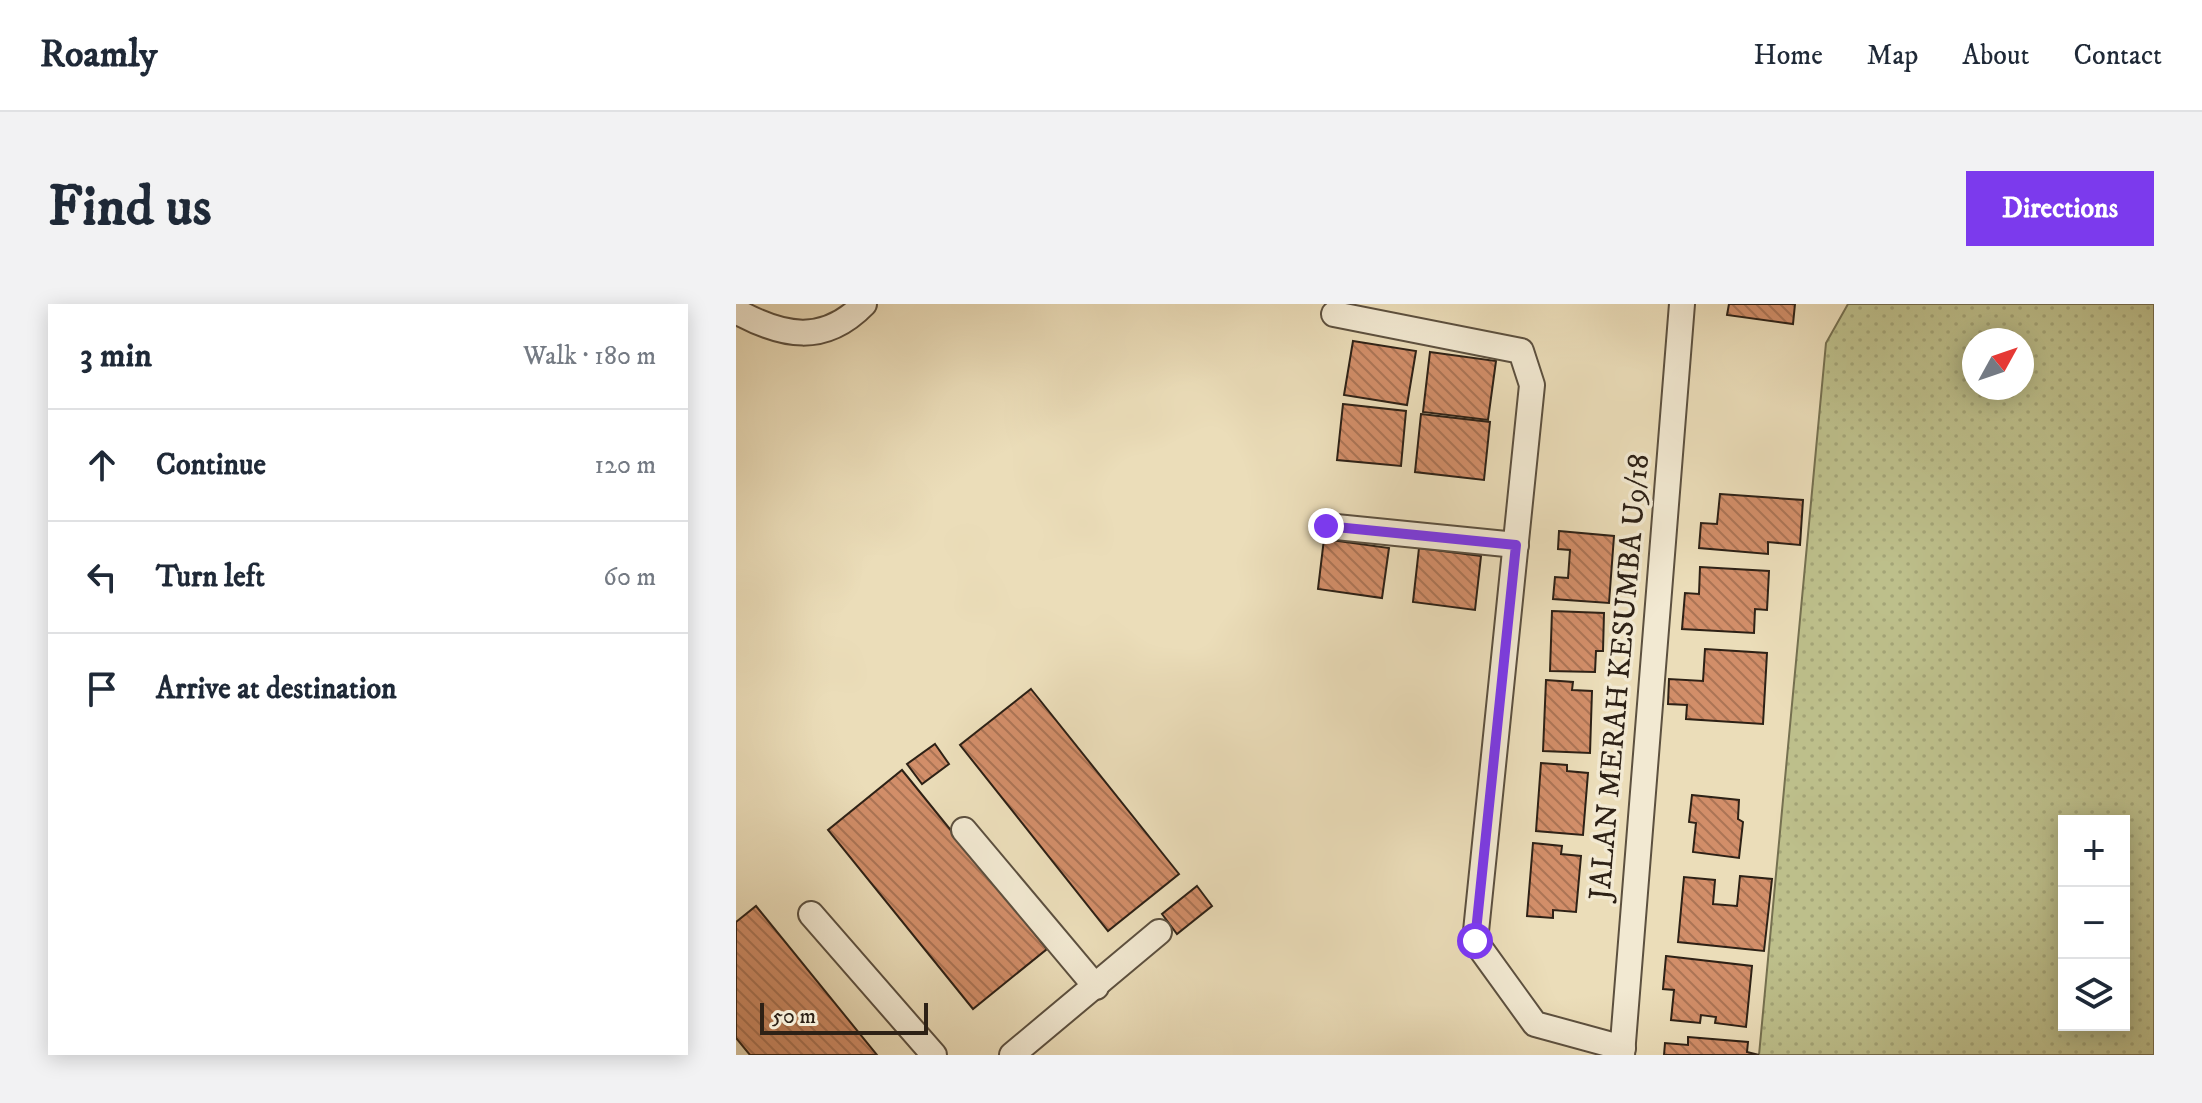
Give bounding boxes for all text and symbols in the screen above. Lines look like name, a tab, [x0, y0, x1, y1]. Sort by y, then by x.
text: Roamly	[40, 31, 157, 79]
text: Home	[1754, 38, 1823, 73]
text: Map	[1867, 38, 1918, 73]
text: About	[1962, 38, 2029, 73]
text: Contact	[2073, 38, 2162, 73]
button: Directions	[1966, 171, 2154, 246]
text: Find us	[48, 173, 212, 243]
north arrow	[1962, 328, 2034, 400]
text: 3 min	[80, 335, 152, 377]
text: Walk · 180 m	[523, 340, 656, 373]
icon: ahead	[80, 443, 124, 487]
text: Continue	[156, 447, 266, 484]
text: 120 m	[595, 449, 656, 482]
street label: JALAN MERAH KESUMBA U9/18	[1582, 452, 1658, 905]
route end	[1308, 508, 1344, 544]
icon: left	[80, 555, 124, 599]
text: Turn left	[156, 559, 265, 596]
text: 60 m	[603, 561, 656, 594]
icon: arrive	[80, 667, 124, 711]
text: Arrive at destination	[156, 671, 397, 708]
map controls	[2058, 815, 2130, 1031]
button: +	[2058, 815, 2130, 887]
button: −	[2058, 887, 2130, 959]
route start	[1457, 923, 1493, 959]
button: layers	[2058, 959, 2130, 1031]
scale bar	[760, 999, 928, 1035]
text: 50 m	[772, 1003, 816, 1030]

